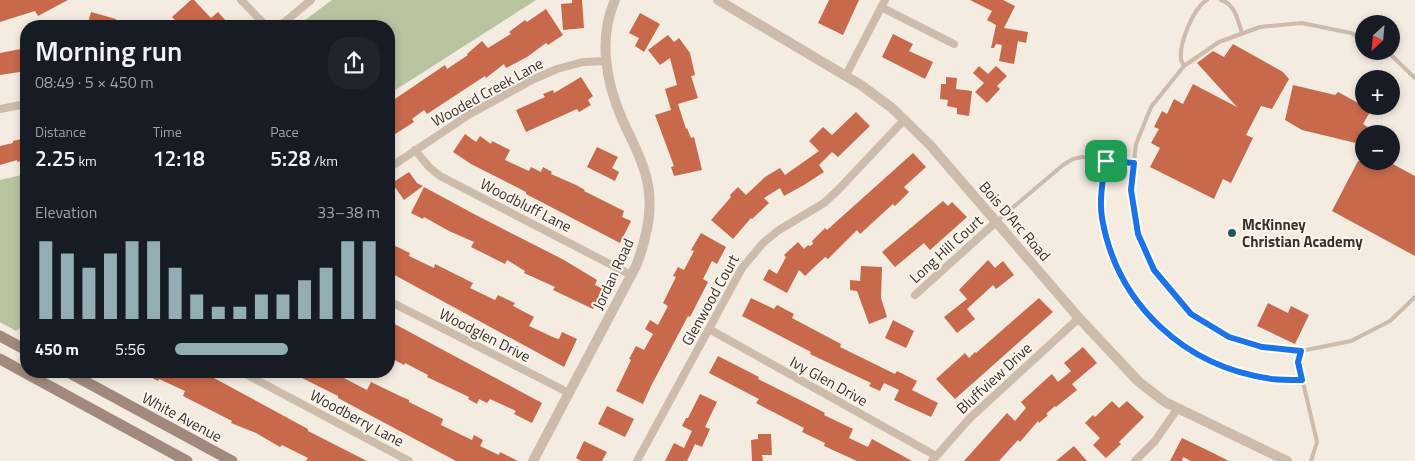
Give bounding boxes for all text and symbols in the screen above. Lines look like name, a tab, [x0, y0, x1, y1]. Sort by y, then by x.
north arrow	[1355, 15, 1400, 60]
map controls	[1355, 15, 1400, 170]
text: Morning run	[35, 29, 182, 72]
button: share	[328, 37, 380, 89]
street label: Wooded Creek Lane	[427, 52, 547, 132]
text: 08:49 · 5 × 450 m	[35, 70, 154, 94]
button: +	[1355, 70, 1400, 115]
text: Distance	[35, 121, 86, 142]
text: Time	[153, 121, 182, 142]
text: Pace	[270, 121, 299, 142]
button: −	[1355, 125, 1400, 170]
pin	[1085, 140, 1127, 182]
text: 2.25	[35, 142, 75, 174]
text: 12:18	[153, 142, 205, 174]
text: 5:28	[270, 142, 311, 174]
icon: arrive	[1092, 147, 1120, 175]
text: km	[75, 150, 97, 171]
text: /km	[311, 150, 338, 171]
street label: Woodbluff Lane	[476, 172, 576, 238]
street label: Bois D'Arc Road	[974, 176, 1056, 266]
text: Elevation	[35, 200, 97, 224]
text: 33–38 m	[317, 200, 380, 224]
street label: Long Hill Court	[904, 209, 988, 288]
place label: McKinney Christian Academy	[1242, 213, 1363, 253]
marker: McKinney Christian Academy	[1226, 227, 1238, 239]
street label: Jordan Road	[586, 234, 640, 314]
street label: Glenwood Court	[675, 250, 745, 350]
street label: Woodglen Drive	[435, 302, 535, 368]
text: 450 m	[35, 337, 79, 361]
text: 5:56	[115, 337, 145, 361]
street label: Bluffview Drive	[951, 337, 1037, 419]
street label: Ivy Glen Drive	[786, 350, 872, 412]
street label: Woodberry Lane	[306, 384, 408, 452]
street label: White Avenue	[138, 386, 226, 448]

